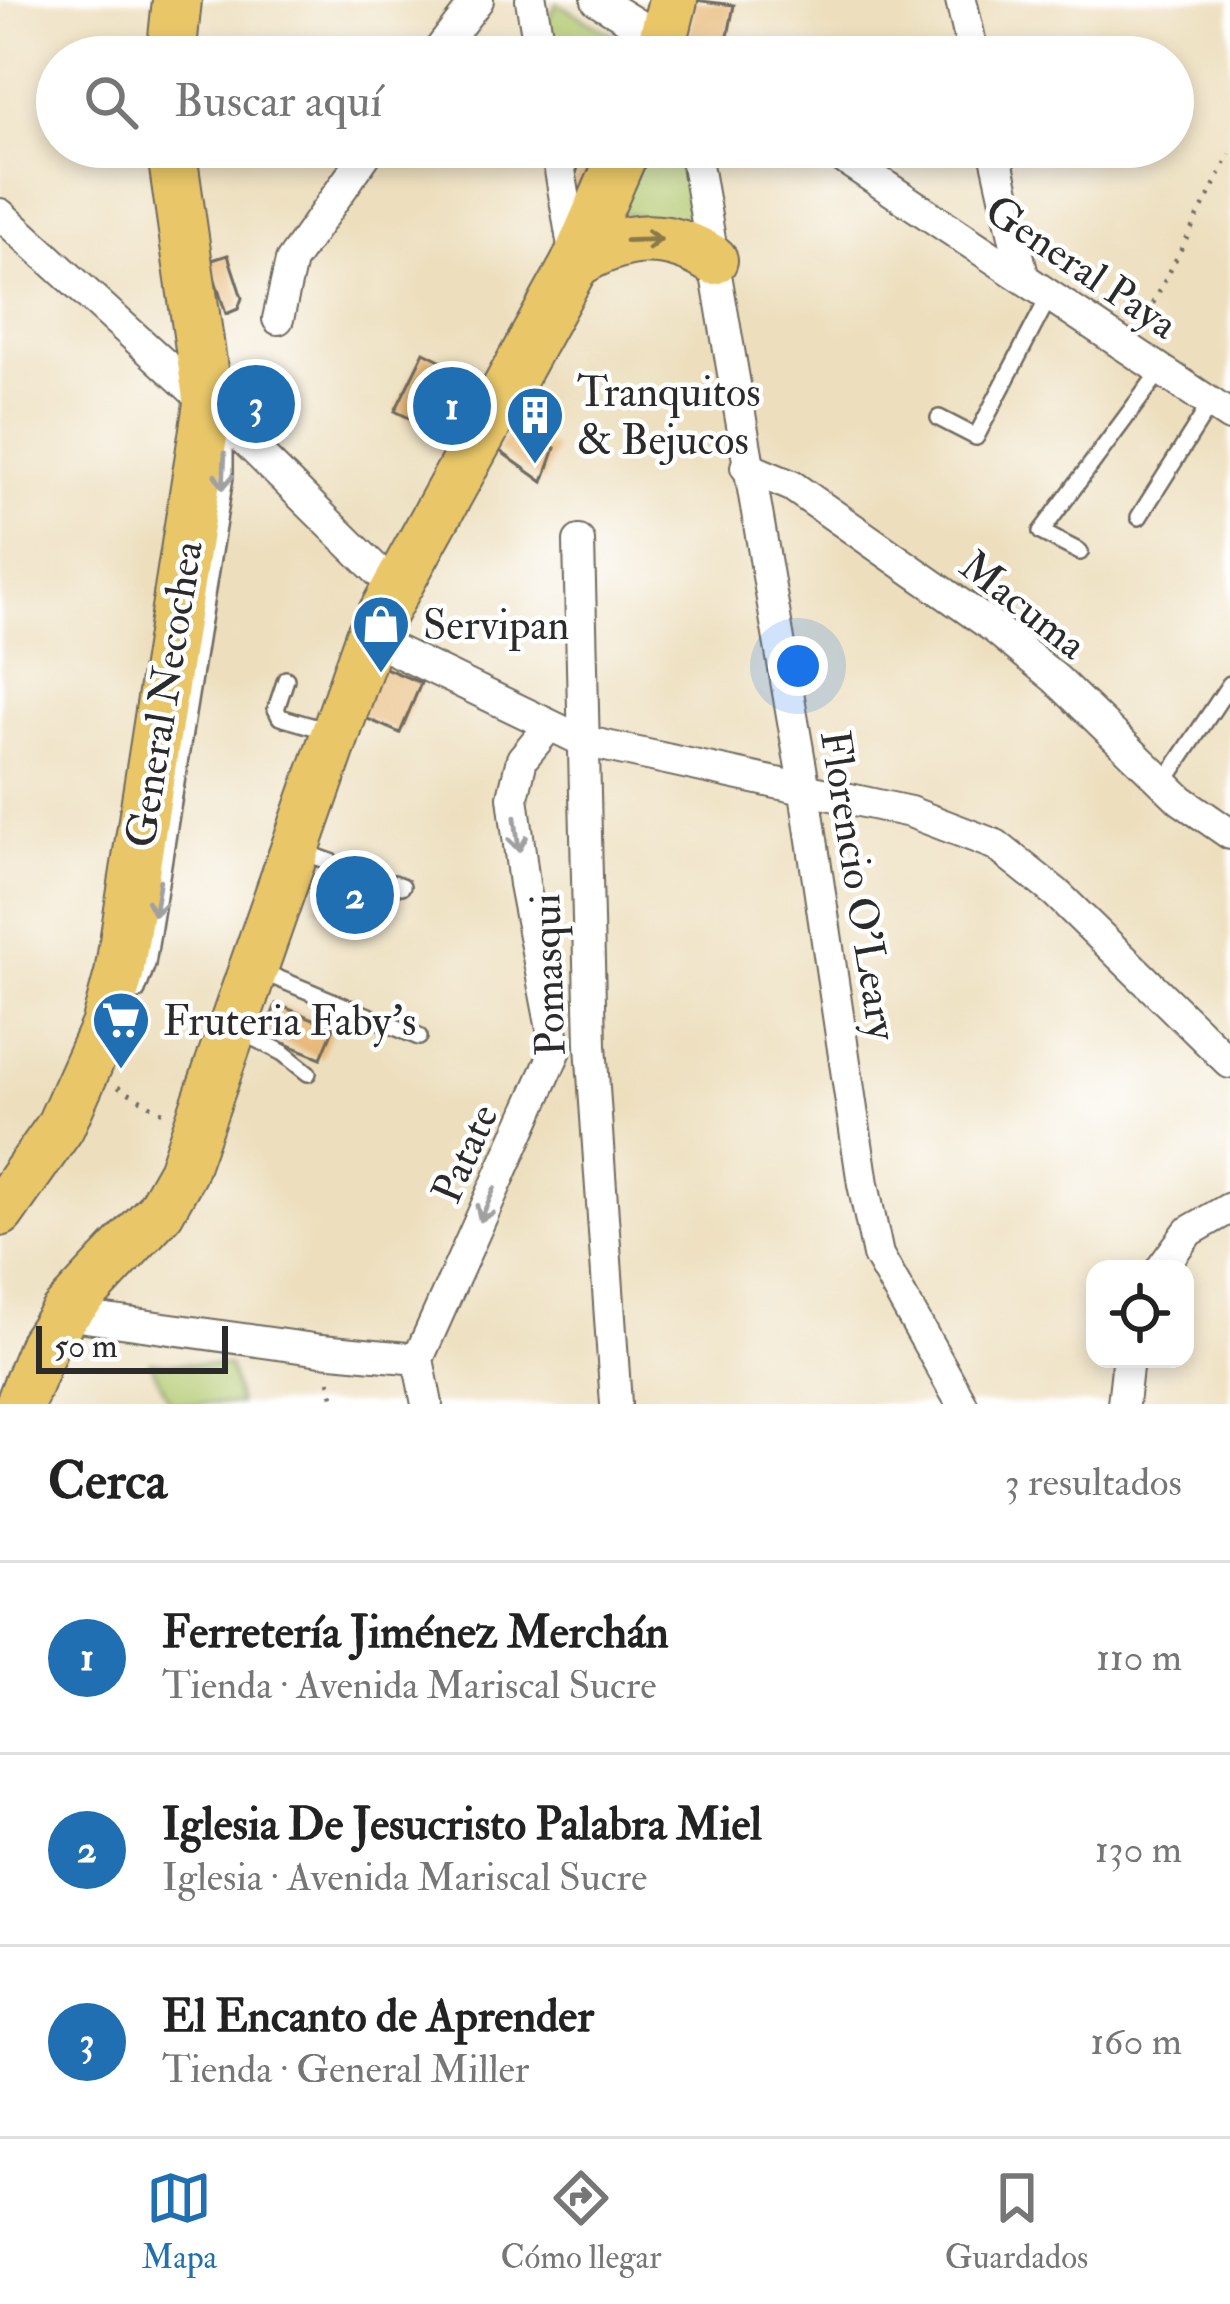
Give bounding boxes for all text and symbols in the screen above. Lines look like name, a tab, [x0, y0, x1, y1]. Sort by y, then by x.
search box	[36, 36, 1194, 168]
icon: search	[78, 69, 144, 135]
text: Buscar aquí	[174, 74, 382, 130]
street label: General Paya	[975, 184, 1187, 351]
one-way arrow	[623, 228, 662, 251]
pin: 3	[217, 359, 295, 449]
pin: 1	[413, 361, 491, 451]
place label: Tranquitos & Bejucos	[577, 367, 761, 467]
building icon: Tranquitos & Bejucos	[504, 384, 566, 466]
one-way arrow	[212, 451, 235, 490]
street label: General Necochea	[115, 537, 215, 851]
street label: Macuma	[949, 540, 1097, 672]
shop icon: Servipan	[350, 593, 412, 675]
place label: Servipan	[423, 600, 569, 652]
your location	[768, 636, 828, 696]
street label: Florencio O'Leary	[808, 727, 908, 1044]
one-way arrow	[507, 813, 529, 852]
pin: 2	[316, 850, 394, 940]
one-way arrow	[145, 877, 168, 916]
street label: Pomasqui	[520, 893, 578, 1057]
supermarket icon: Fruteria Faby's	[90, 989, 152, 1071]
place label: Fruteria Faby's	[163, 996, 416, 1048]
street label: Patate	[421, 1096, 511, 1211]
one-way arrow	[474, 1186, 496, 1222]
map controls	[1086, 1260, 1194, 1368]
button: locate	[1086, 1260, 1194, 1368]
scale bar	[36, 1320, 228, 1373]
text: 50 m	[54, 1326, 118, 1367]
text: Cerca	[48, 1450, 167, 1514]
text: 3 resultados	[1005, 1458, 1182, 1507]
text: Ferretería Jiménez Merchán	[162, 1605, 669, 1661]
text: 1	[80, 1633, 94, 1682]
text: 110 m	[1096, 1633, 1182, 1682]
text: Tienda · Avenida Mariscal Sucre	[162, 1661, 657, 1710]
text: Iglesia De Jesucristo Palabra Miel	[162, 1797, 762, 1853]
text: 2	[77, 1825, 97, 1874]
text: 130 m	[1095, 1825, 1182, 1874]
text: Iglesia · Avenida Mariscal Sucre	[162, 1853, 647, 1902]
text: El Encanto de Aprender	[162, 1989, 594, 2045]
text: 3	[80, 2017, 94, 2066]
text: 160 m	[1090, 2017, 1182, 2066]
text: Tienda · General Miller	[162, 2045, 529, 2094]
tab: Mapa	[142, 2165, 217, 2278]
tab: Cómo llegar	[500, 2165, 661, 2278]
tab: Guardados	[945, 2165, 1088, 2278]

